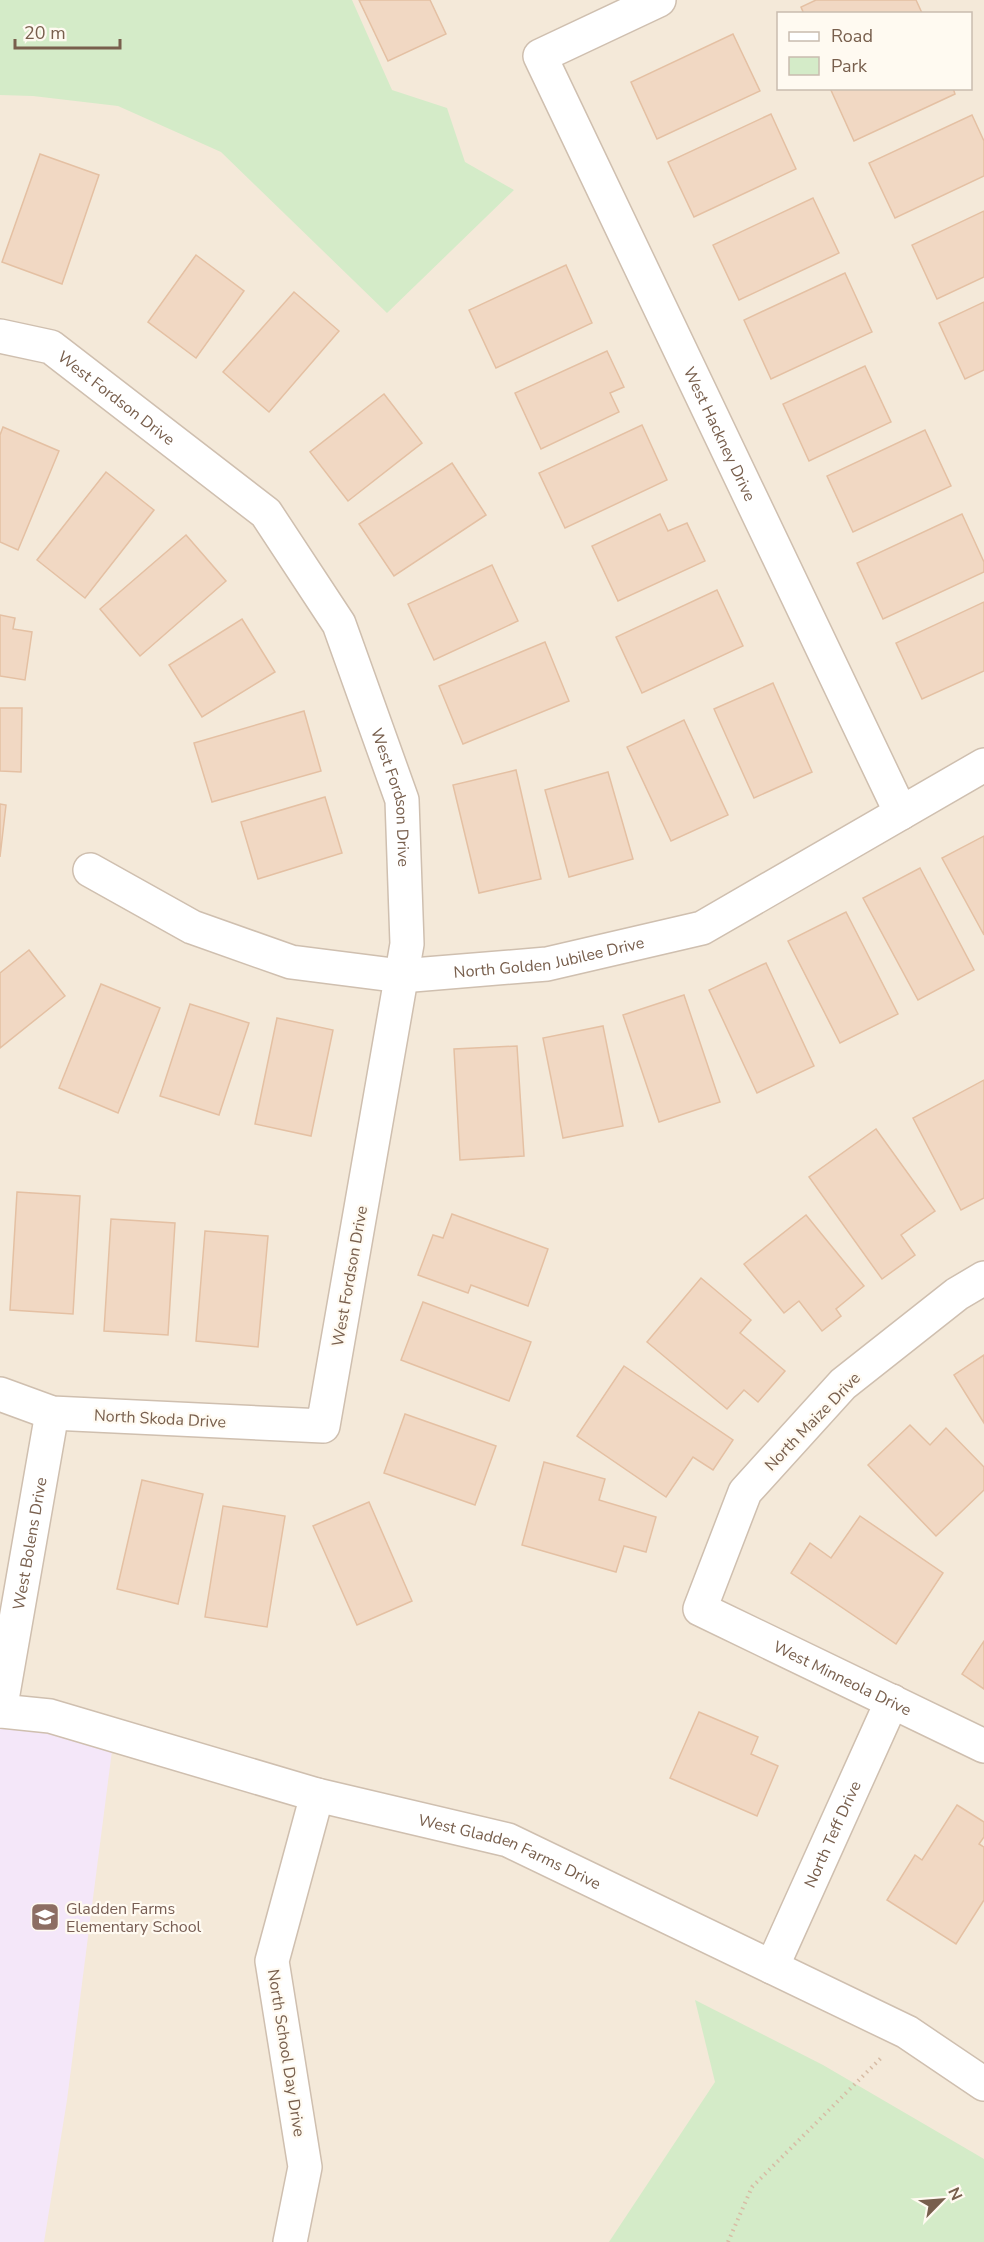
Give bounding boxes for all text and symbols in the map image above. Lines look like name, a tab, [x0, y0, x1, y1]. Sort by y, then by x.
scale bar	[15, 12, 120, 50]
legend	[777, 12, 972, 90]
text: 20 m	[24, 21, 66, 45]
text: Road	[831, 24, 873, 48]
text: Park	[831, 54, 868, 78]
street label: West Fordson Drive	[53, 346, 179, 451]
street label: West Hackney Drive	[678, 363, 761, 505]
street label: West Fordson Drive	[365, 725, 414, 867]
street label: North Golden Jubilee Drive	[453, 932, 646, 984]
street label: West Fordson Drive	[327, 1204, 373, 1348]
street label: North Maize Drive	[760, 1368, 866, 1476]
street label: North Skoda Drive	[93, 1405, 226, 1433]
street label: West Bolens Drive	[8, 1476, 53, 1612]
street label: West Minneola Drive	[769, 1636, 915, 1721]
street label: North Teff Drive	[799, 1777, 867, 1891]
street label: West Gladden Farms Drive	[416, 1809, 604, 1895]
place label: Gladden Farms Elementary School	[66, 1898, 202, 1938]
school or university icon: Gladden Farms Elementary School	[29, 1901, 61, 1933]
street label: North School Day Drive	[262, 1968, 310, 2138]
north arrow	[912, 2170, 972, 2230]
text: N	[942, 2184, 967, 2204]

